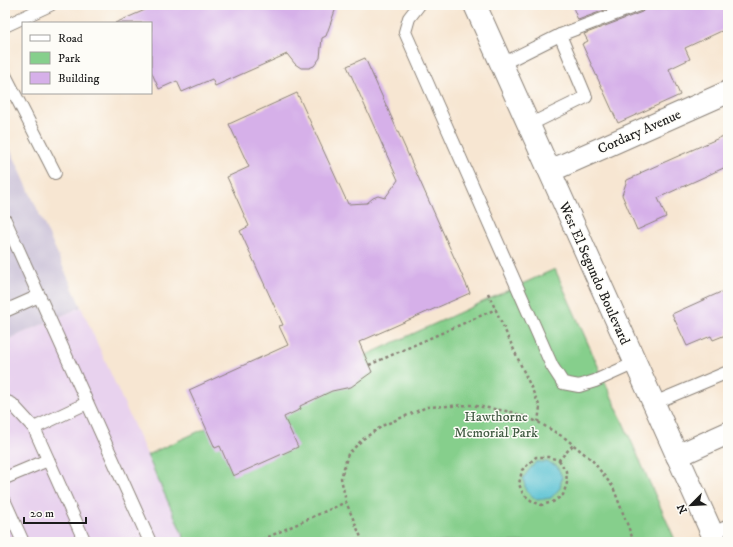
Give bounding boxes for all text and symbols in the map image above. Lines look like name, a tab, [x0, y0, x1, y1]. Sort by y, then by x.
legend	[22, 22, 152, 94]
text: Road	[58, 31, 83, 46]
text: Park	[58, 51, 80, 66]
text: Building	[58, 71, 99, 86]
street label: Cordary Avenue	[595, 105, 684, 158]
street label: West El Segundo Boulevard	[554, 198, 634, 348]
park label: Hawthorne Memorial Park	[454, 408, 538, 442]
north arrow	[671, 485, 711, 525]
scale bar	[24, 499, 86, 525]
text: N	[675, 502, 691, 516]
text: 20 m	[30, 506, 54, 521]

